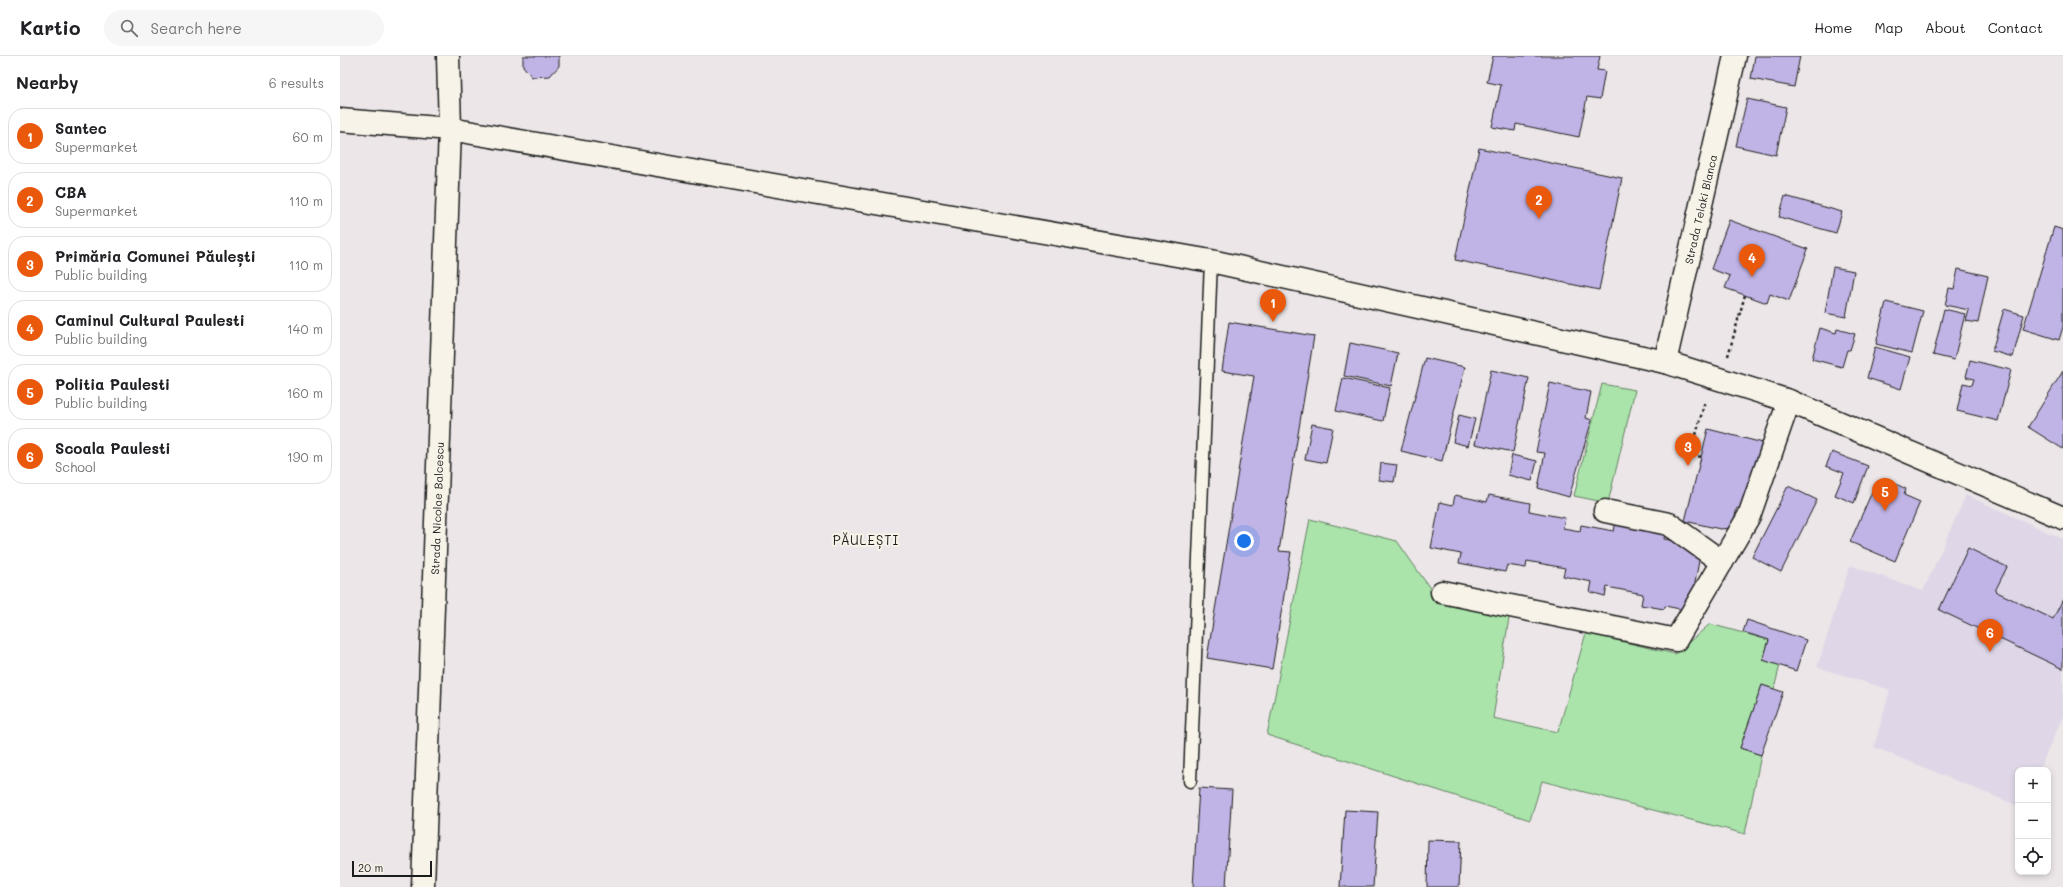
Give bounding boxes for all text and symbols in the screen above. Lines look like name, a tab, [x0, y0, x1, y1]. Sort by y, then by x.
search box	[104, 10, 384, 46]
text: Kartio	[20, 15, 80, 40]
icon: search	[118, 17, 140, 39]
text: Search here	[150, 18, 242, 38]
text: Home	[1814, 18, 1852, 37]
text: Map	[1874, 18, 1903, 37]
text: About	[1925, 18, 1966, 37]
text: Contact	[1988, 18, 2043, 37]
text: Nearby	[16, 71, 78, 93]
text: 6 results	[269, 74, 324, 91]
text: Santec	[55, 118, 107, 138]
text: 1	[27, 128, 33, 145]
text: 60 m	[293, 128, 323, 145]
text: Supermarket	[55, 138, 138, 155]
street label: Strada Telaki Blanca	[1680, 153, 1720, 265]
text: CBA	[55, 182, 87, 202]
pin: 2	[1526, 186, 1552, 219]
text: 2	[26, 192, 34, 209]
text: 110 m	[289, 192, 323, 209]
text: Supermarket	[55, 202, 138, 219]
pin: 4	[1739, 244, 1765, 277]
text: Primăria Comunei Păulești	[55, 246, 256, 266]
text: 3	[26, 256, 34, 273]
text: 110 m	[289, 256, 323, 273]
text: Public building	[55, 266, 147, 283]
pin: 1	[1260, 289, 1286, 322]
text: Caminul Cultural Paulesti	[55, 310, 245, 330]
text: 4	[26, 320, 34, 337]
text: 140 m	[287, 320, 323, 337]
text: Public building	[55, 330, 147, 347]
text: Politia Paulesti	[55, 374, 170, 394]
text: 5	[26, 384, 34, 401]
text: 160 m	[287, 384, 323, 401]
text: Public building	[55, 394, 147, 411]
pin: 3	[1675, 433, 1701, 466]
text: Scoala Paulesti	[55, 438, 171, 458]
street label: Strada Nicolae Balcescu	[427, 442, 446, 575]
text: 6	[26, 448, 34, 465]
text: 190 m	[287, 448, 323, 465]
text: School	[55, 458, 96, 475]
pin: 5	[1872, 478, 1898, 511]
district label: PĂULEȘTI	[833, 531, 899, 549]
your location	[1234, 531, 1254, 551]
pin: 6	[1977, 619, 2003, 652]
map controls	[2015, 767, 2051, 875]
button: +	[2015, 767, 2051, 803]
button: −	[2015, 803, 2051, 839]
button: locate	[2015, 839, 2051, 875]
scale bar	[352, 859, 432, 878]
text: 20 m	[358, 860, 383, 875]

